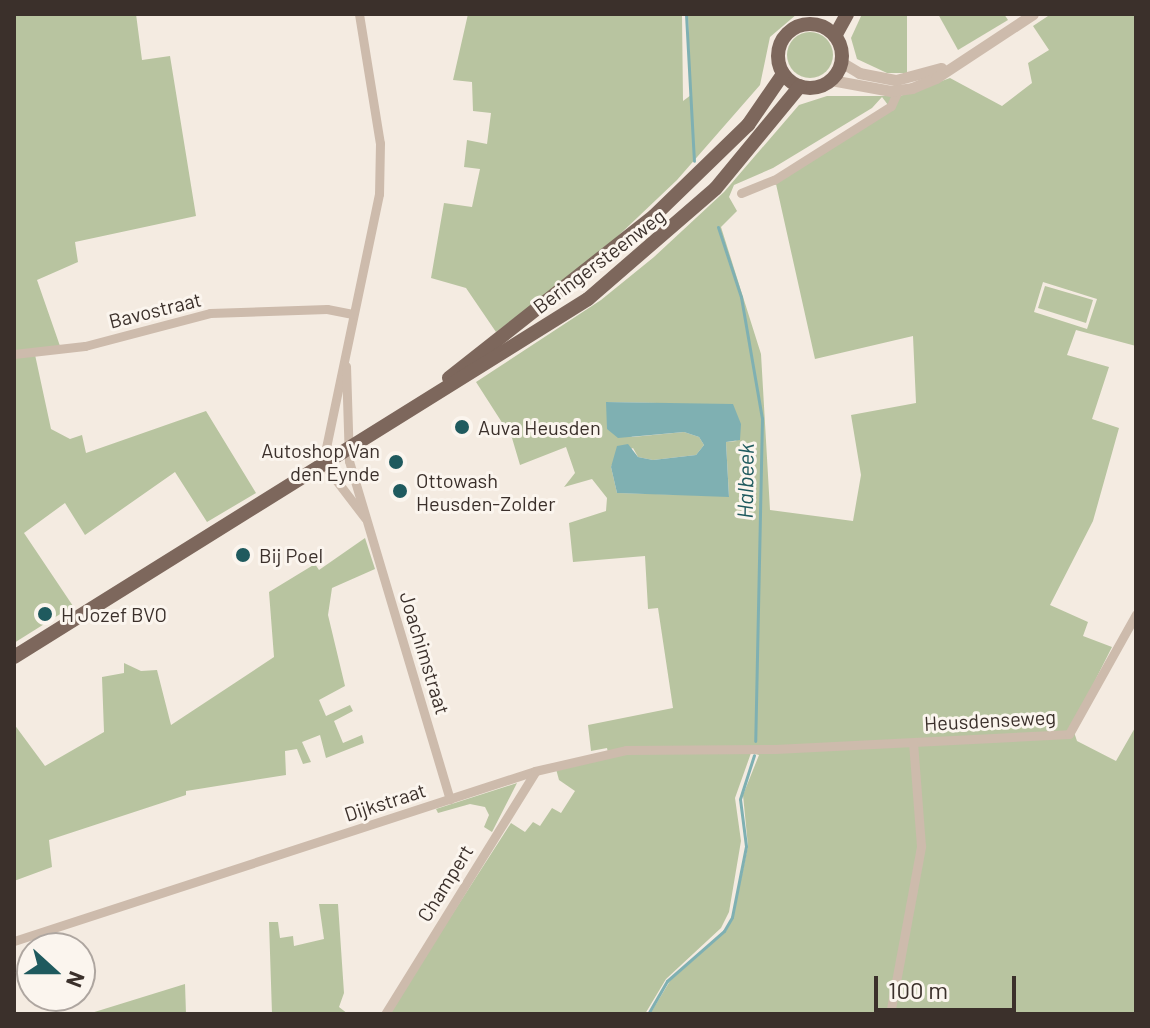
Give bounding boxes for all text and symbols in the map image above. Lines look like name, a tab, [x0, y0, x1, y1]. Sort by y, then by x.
street label: Beringersteenweg	[528, 204, 670, 318]
street label: Bavostraat	[106, 287, 204, 333]
place label: Auva Heusden	[478, 415, 601, 439]
marker: Auva Heusden	[453, 418, 471, 436]
place label: Autoshop Van den Eynde	[261, 438, 380, 485]
water label: Halbeek	[731, 443, 759, 519]
marker: Autoshop Van den Eynde	[387, 453, 405, 471]
place label: Ottowash Heusden-Zolder	[416, 468, 556, 515]
marker: Ottowash Heusden-Zolder	[391, 482, 409, 500]
place label: Bij Poel	[259, 543, 323, 567]
marker: Bij Poel	[234, 546, 252, 564]
street label: Joachimstraat	[395, 589, 455, 717]
place label: H Jozef BVO	[61, 602, 167, 626]
marker: H Jozef BVO	[36, 605, 54, 623]
street label: Heusdenseweg	[924, 705, 1056, 735]
street label: Dijkstraat	[341, 778, 429, 826]
street label: Champert	[412, 840, 478, 926]
north arrow	[16, 932, 96, 1012]
scale bar	[878, 960, 1020, 1010]
text: N	[62, 968, 91, 991]
text: 100 m	[888, 975, 948, 1004]

